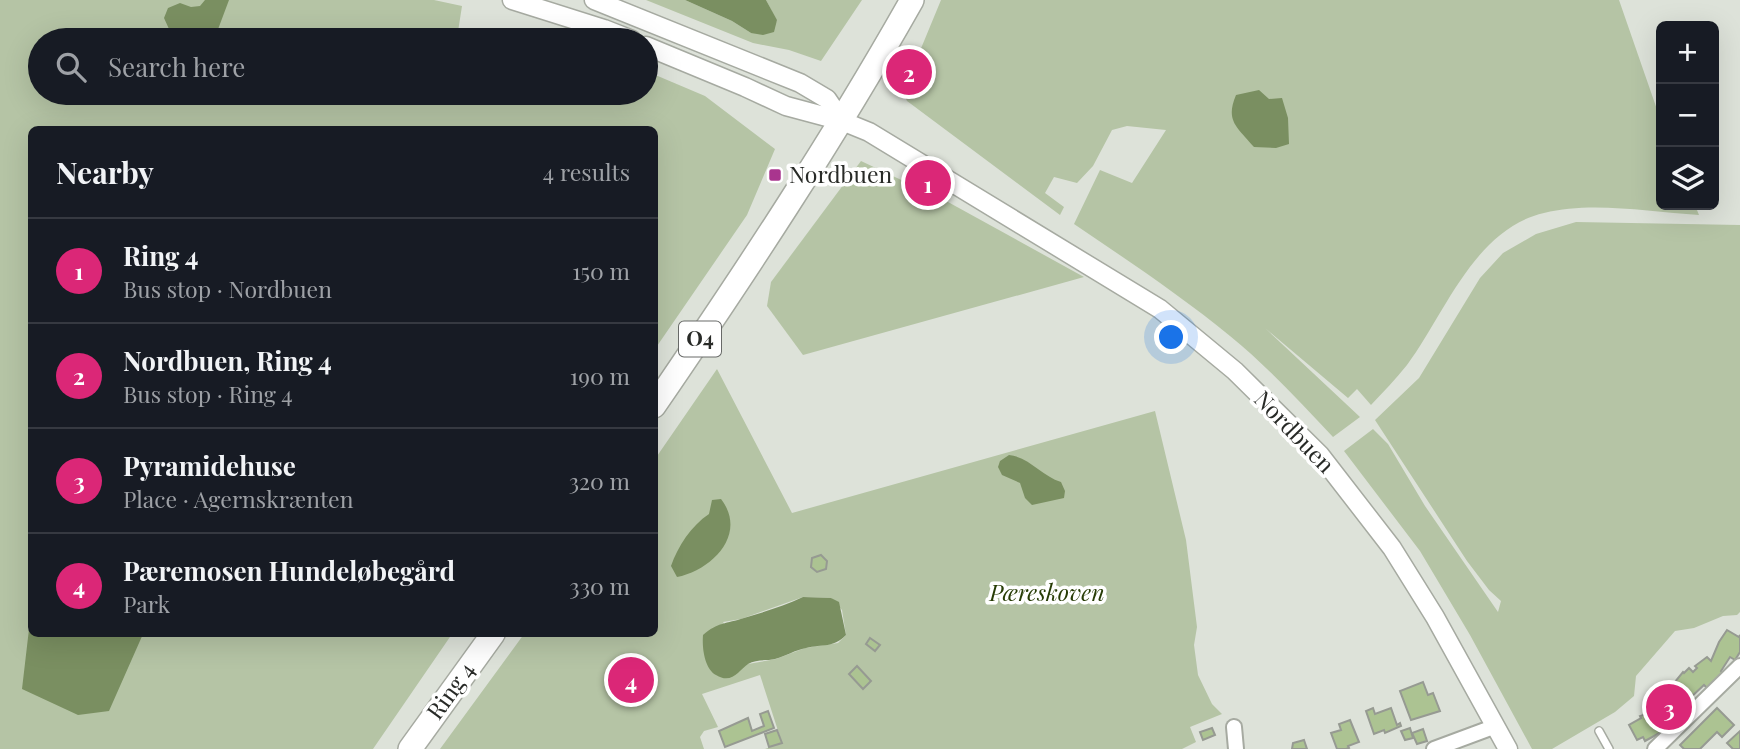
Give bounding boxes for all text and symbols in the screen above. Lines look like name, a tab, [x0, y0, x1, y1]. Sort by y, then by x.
map controls	[1656, 21, 1719, 210]
button: +	[1656, 21, 1719, 84]
search box	[28, 28, 658, 105]
pin: 2	[886, 46, 932, 98]
icon: search	[52, 48, 90, 86]
text: Search here	[108, 49, 245, 84]
button: −	[1656, 84, 1719, 147]
button: layers	[1656, 147, 1719, 210]
text: Nearby	[56, 152, 154, 192]
text: 4 results	[543, 156, 630, 187]
pin: 1	[905, 157, 951, 209]
place label: Nordbuen	[789, 158, 893, 189]
marker: Nordbuen	[767, 167, 783, 183]
text: Ring 4	[123, 238, 199, 273]
text: 1	[75, 255, 83, 286]
text: 150 m	[572, 255, 630, 286]
text: Bus stop · Nordbuen	[123, 273, 332, 304]
your location	[1154, 320, 1188, 354]
road number: O4	[679, 322, 721, 356]
text: Nordbuen, Ring 4	[123, 343, 332, 378]
text: 2	[73, 360, 85, 391]
text: 190 m	[570, 360, 630, 391]
text: Bus stop · Ring 4	[123, 378, 293, 409]
street label: Nordbuen	[1248, 383, 1342, 479]
text: Pyramidehuse	[123, 448, 296, 483]
text: 3	[73, 465, 85, 496]
text: 320 m	[569, 465, 630, 496]
text: Place · Agernskrænten	[123, 483, 353, 514]
text: Pæremosen Hundeløbegård	[123, 553, 455, 588]
text: 4	[73, 570, 85, 601]
text: 330 m	[569, 570, 630, 601]
park label: Pæreskoven	[989, 576, 1104, 607]
text: Park	[123, 588, 170, 619]
pin: 4	[608, 654, 654, 706]
street label: Ring 4	[418, 655, 481, 725]
pin: 3	[1646, 681, 1692, 733]

